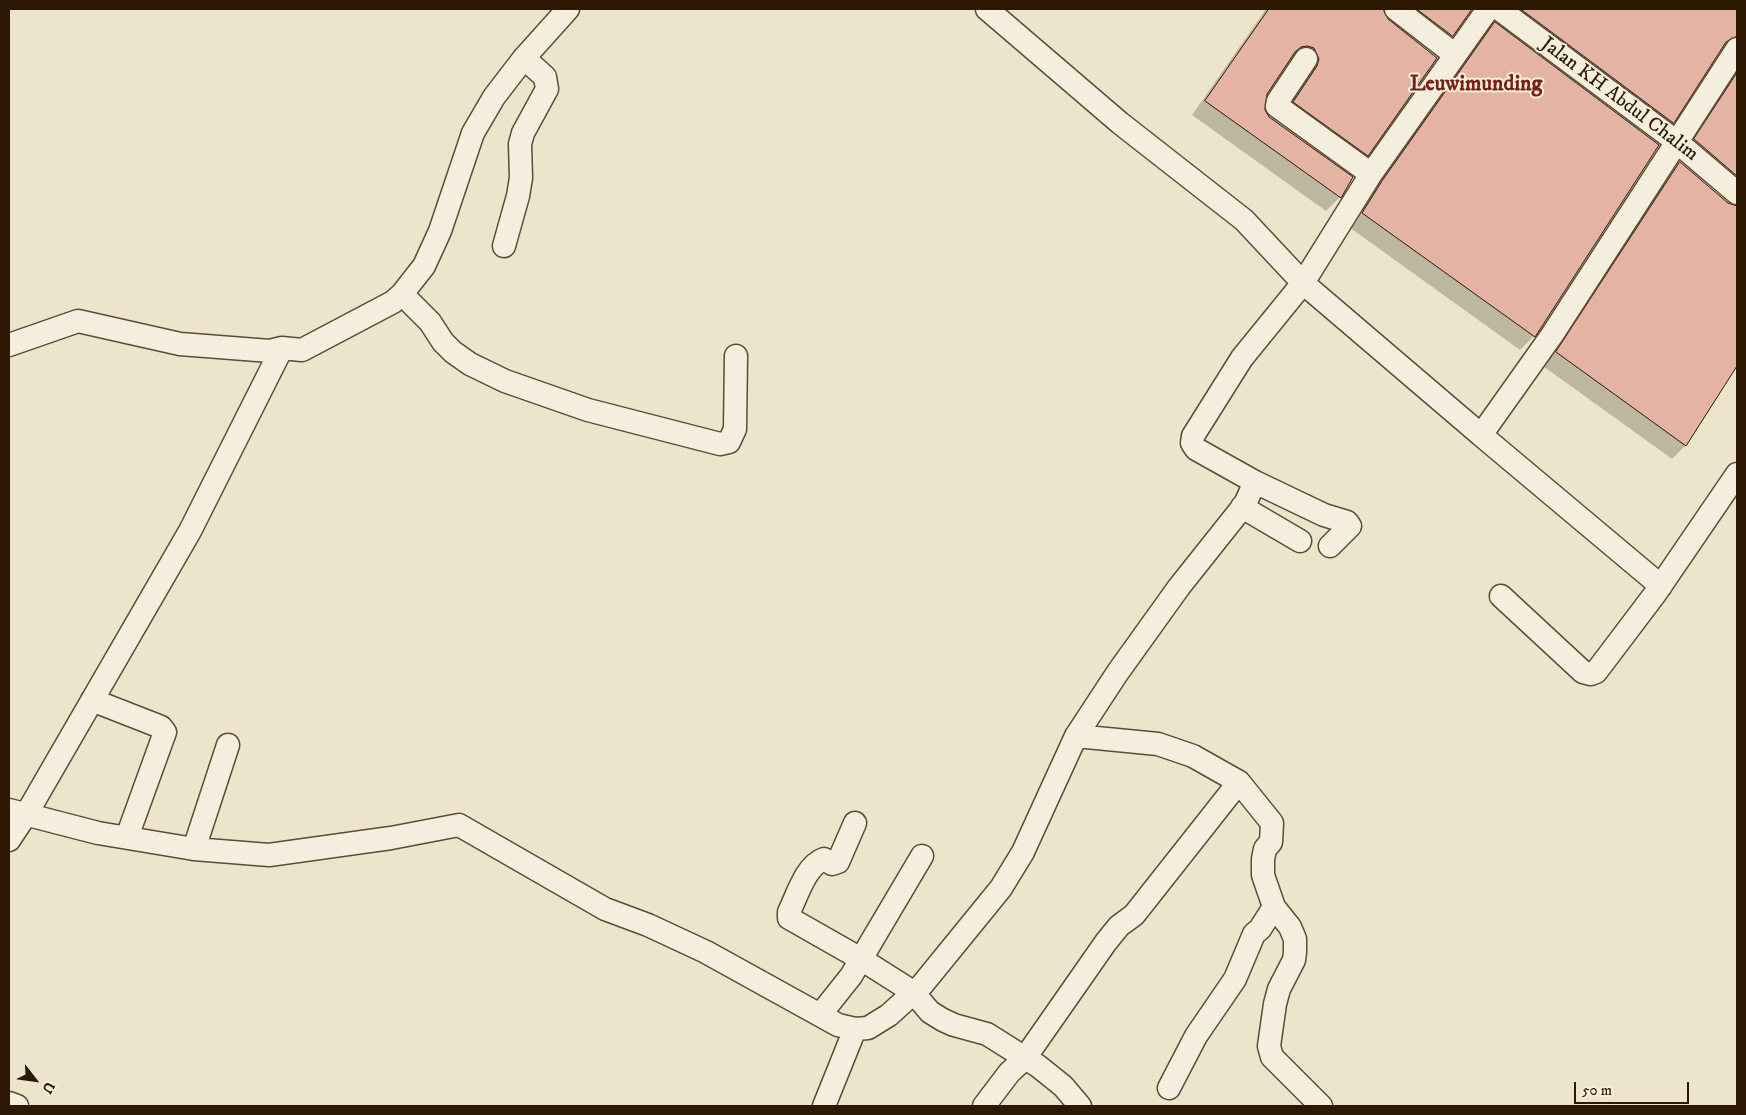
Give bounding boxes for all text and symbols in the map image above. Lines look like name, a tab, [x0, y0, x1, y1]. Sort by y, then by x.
street label: Jalan KH Abdul Chalim	[1536, 33, 1702, 167]
district label: Leuwimunding	[1410, 72, 1542, 98]
north arrow	[10, 1055, 60, 1105]
scale bar	[1576, 1072, 1691, 1104]
text: U	[37, 1078, 58, 1097]
text: 50 m	[1582, 1081, 1612, 1100]

